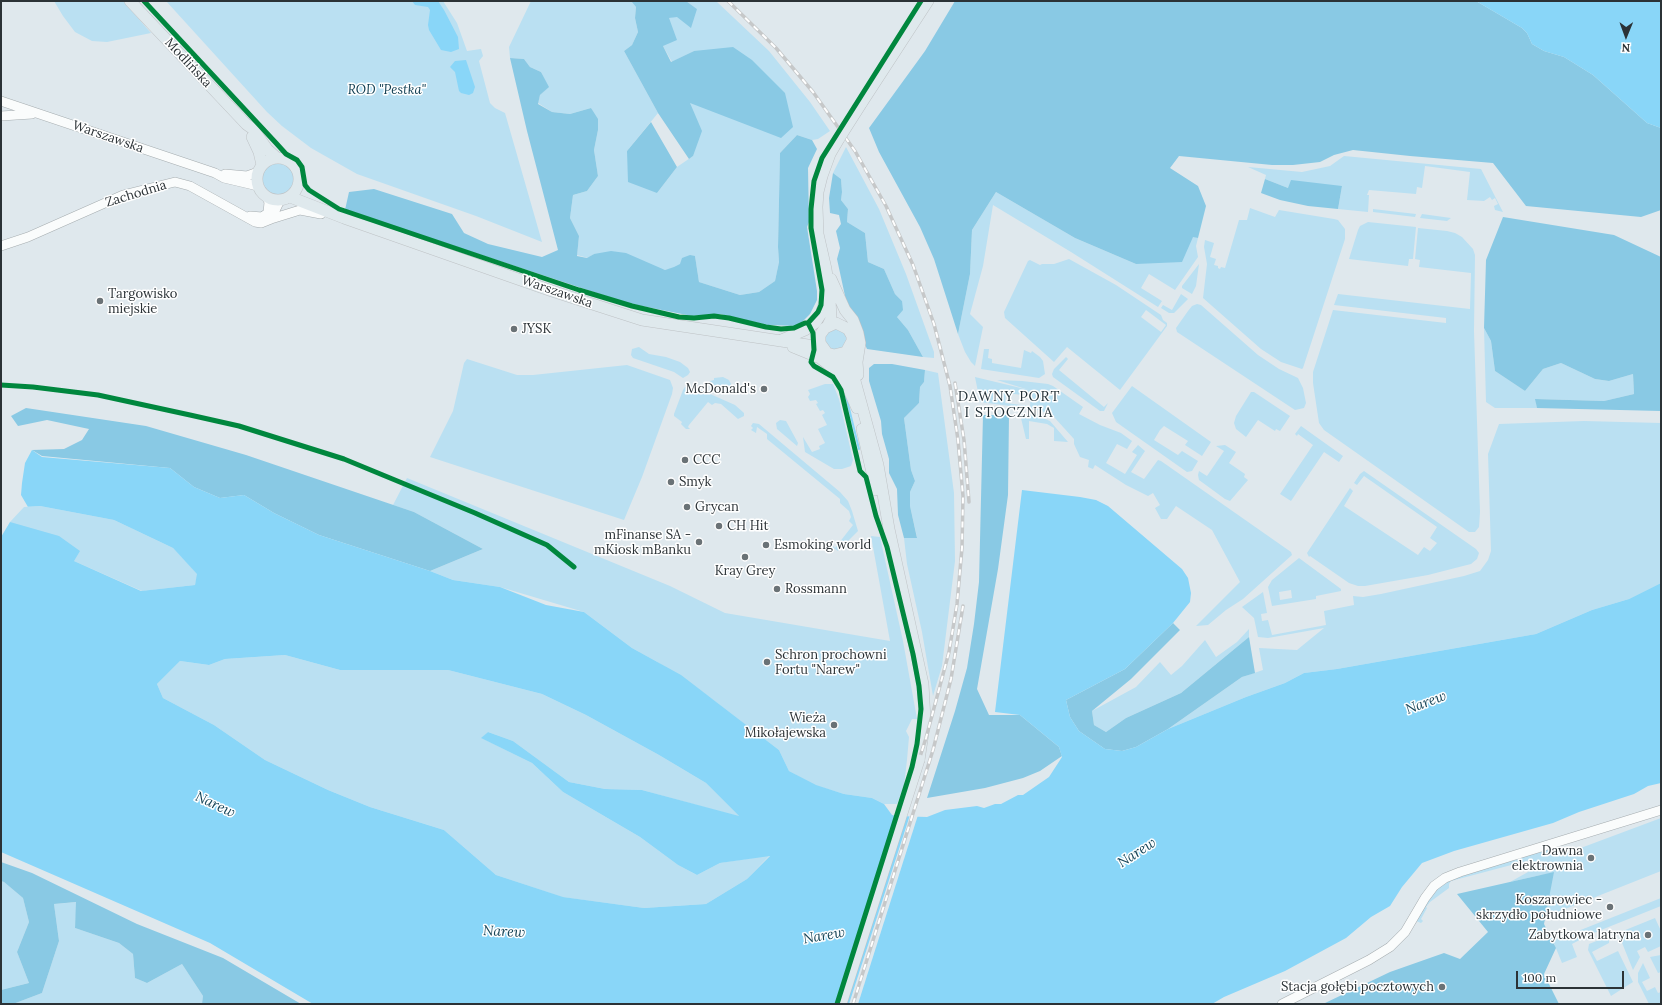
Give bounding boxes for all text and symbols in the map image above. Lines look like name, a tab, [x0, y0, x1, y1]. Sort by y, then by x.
north arrow	[1606, 16, 1646, 56]
street label: Modlińska	[161, 35, 215, 91]
text: N	[1621, 41, 1630, 55]
park label: ROD "Pestka"	[348, 82, 426, 98]
street label: Warszawska	[70, 118, 146, 156]
street label: Zachodnia	[104, 177, 168, 211]
street label: Warszawska	[519, 273, 595, 311]
place label: Targowisko miejskie	[108, 286, 177, 317]
marker: Targowisko miejskie	[95, 296, 105, 306]
place label: JYSK	[522, 321, 551, 337]
marker: JYSK	[509, 324, 519, 334]
place label: McDonald's	[686, 381, 756, 397]
marker: McDonald's	[759, 384, 769, 394]
district label: DAWNY PORT I STOCZNIA	[958, 389, 1060, 422]
place label: CCC	[693, 452, 720, 468]
marker: CCC	[680, 455, 690, 465]
place label: Smyk	[679, 474, 712, 490]
marker: Smyk	[666, 477, 676, 487]
place label: Grycan	[695, 499, 739, 515]
marker: Grycan	[682, 502, 692, 512]
place label: CH Hit	[727, 518, 769, 534]
marker: CH Hit	[714, 521, 724, 531]
place label: mFinanse SA - mKiosk mBanku	[594, 527, 691, 558]
marker: mFinanse SA - mKiosk mBanku	[694, 537, 704, 547]
place label: Esmoking world	[774, 537, 871, 553]
marker: Esmoking world	[761, 540, 771, 550]
marker: Kray Grey	[740, 552, 750, 562]
place label: Kray Grey	[715, 563, 775, 579]
place label: Rossmann	[785, 581, 847, 597]
marker: Rossmann	[772, 584, 782, 594]
place label: Schron prochowni Fortu "Narew"	[775, 647, 887, 678]
marker: Schron prochowni Fortu "Narew"	[762, 657, 772, 667]
water label: Narew	[1403, 688, 1449, 718]
place label: Wieża Mikołajewska	[745, 710, 826, 741]
marker: Wieża Mikołajewska	[829, 720, 839, 730]
water label: Narew	[192, 788, 238, 822]
water label: Narew	[1115, 834, 1159, 872]
place label: Dawna elektrownia	[1512, 843, 1583, 874]
marker: Dawna elektrownia	[1586, 853, 1596, 863]
place label: Koszarowiec - skrzydło południowe	[1476, 892, 1602, 923]
marker: Koszarowiec - skrzydło południowe	[1605, 902, 1615, 912]
water label: Narew	[482, 923, 526, 941]
water label: Narew	[802, 924, 846, 948]
place label: Zabytkowa latryna	[1529, 927, 1640, 943]
marker: Zabytkowa latryna	[1643, 930, 1653, 940]
scale bar	[1518, 963, 1626, 989]
text: 100 m	[1523, 970, 1556, 985]
place label: Stacja gołębi pocztowych	[1281, 979, 1434, 995]
marker: Stacja gołębi pocztowych	[1437, 982, 1447, 992]

